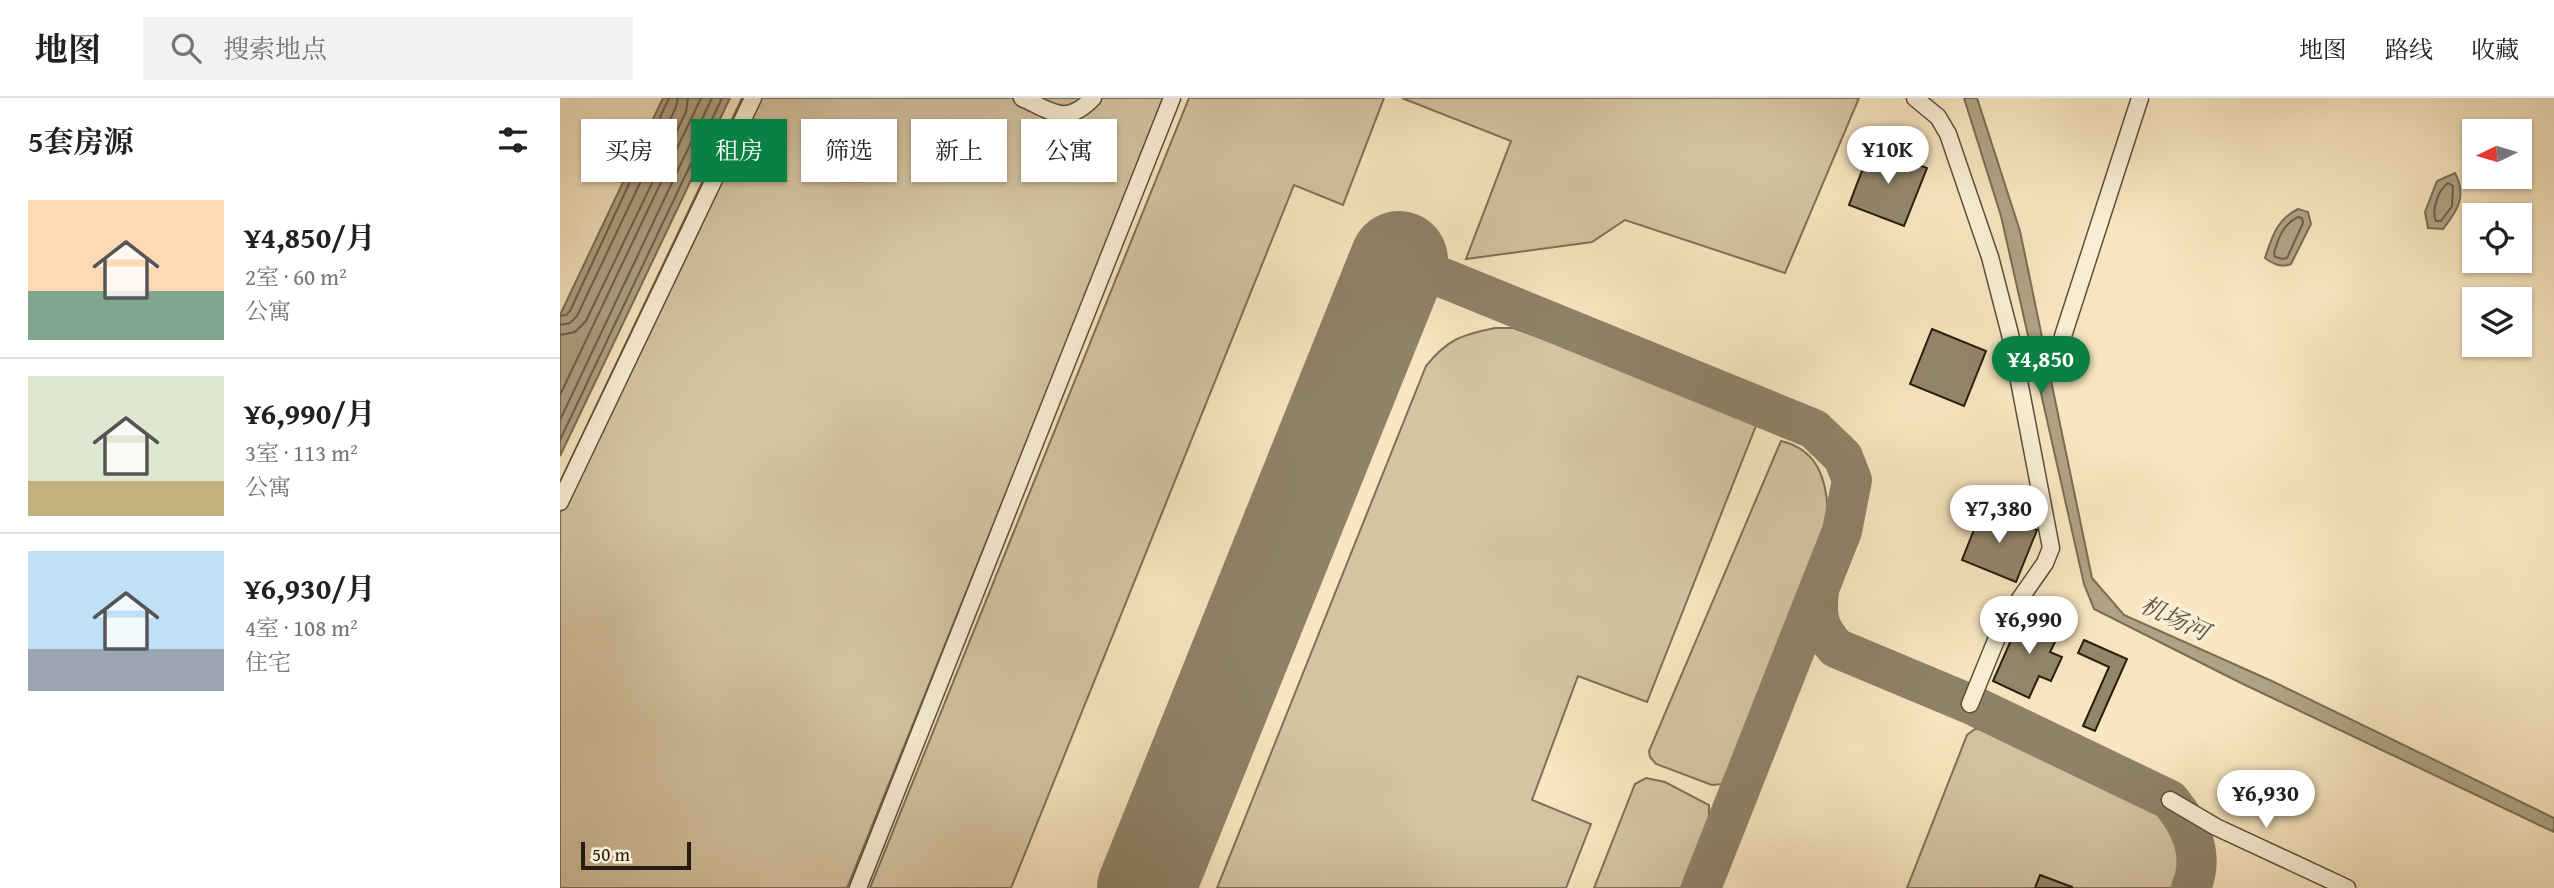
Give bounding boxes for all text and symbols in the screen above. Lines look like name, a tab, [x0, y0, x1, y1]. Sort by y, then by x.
search box	[143, 17, 633, 80]
text: 地图	[35, 25, 101, 73]
icon: search	[167, 29, 205, 67]
text: 搜索地点	[223, 29, 327, 68]
text: 地图	[2299, 32, 2347, 67]
text: 路线	[2385, 32, 2433, 67]
text: 收藏	[2471, 32, 2519, 67]
text: 5套房源	[28, 119, 134, 163]
chip: 买房	[581, 119, 677, 182]
chip: 租房	[691, 119, 787, 182]
chip: 筛选	[801, 119, 897, 182]
chip: 新上	[911, 119, 1007, 182]
chip: 公寓	[1021, 119, 1117, 182]
north arrow	[2462, 119, 2532, 189]
map controls	[2462, 119, 2532, 357]
icon: filters	[494, 121, 532, 159]
pin: ¥10K	[1847, 126, 1929, 186]
text: ¥10K	[1863, 132, 1913, 165]
button: locate	[2462, 203, 2532, 273]
text: ¥4,850/月	[245, 215, 376, 259]
icon: home	[84, 228, 168, 312]
text: 2室 · 60 m²	[245, 260, 347, 293]
button: layers	[2462, 287, 2532, 357]
text: 公寓	[245, 294, 291, 327]
pin: ¥4,850	[1984, 336, 2098, 396]
text: ¥4,850	[2008, 342, 2074, 375]
text: ¥6,990/月	[245, 391, 376, 435]
icon: home	[84, 404, 168, 488]
text: 3室 · 113 m²	[245, 436, 358, 469]
text: 公寓	[245, 470, 291, 503]
pin: ¥7,380	[1942, 486, 2056, 545]
text: ¥7,380	[1966, 491, 2032, 524]
text: ¥6,930/月	[245, 566, 376, 610]
icon: home	[84, 579, 168, 663]
water label: 机场河	[2135, 587, 2219, 651]
pin: ¥6,990	[1972, 596, 2086, 656]
text: ¥6,990	[1996, 602, 2062, 635]
text: 4室 · 108 m²	[245, 611, 358, 644]
text: 住宅	[245, 645, 291, 678]
pin: ¥6,930	[2209, 770, 2323, 830]
text: ¥6,930	[2233, 776, 2299, 809]
scale bar	[581, 839, 691, 871]
text: 50 m	[592, 840, 630, 868]

